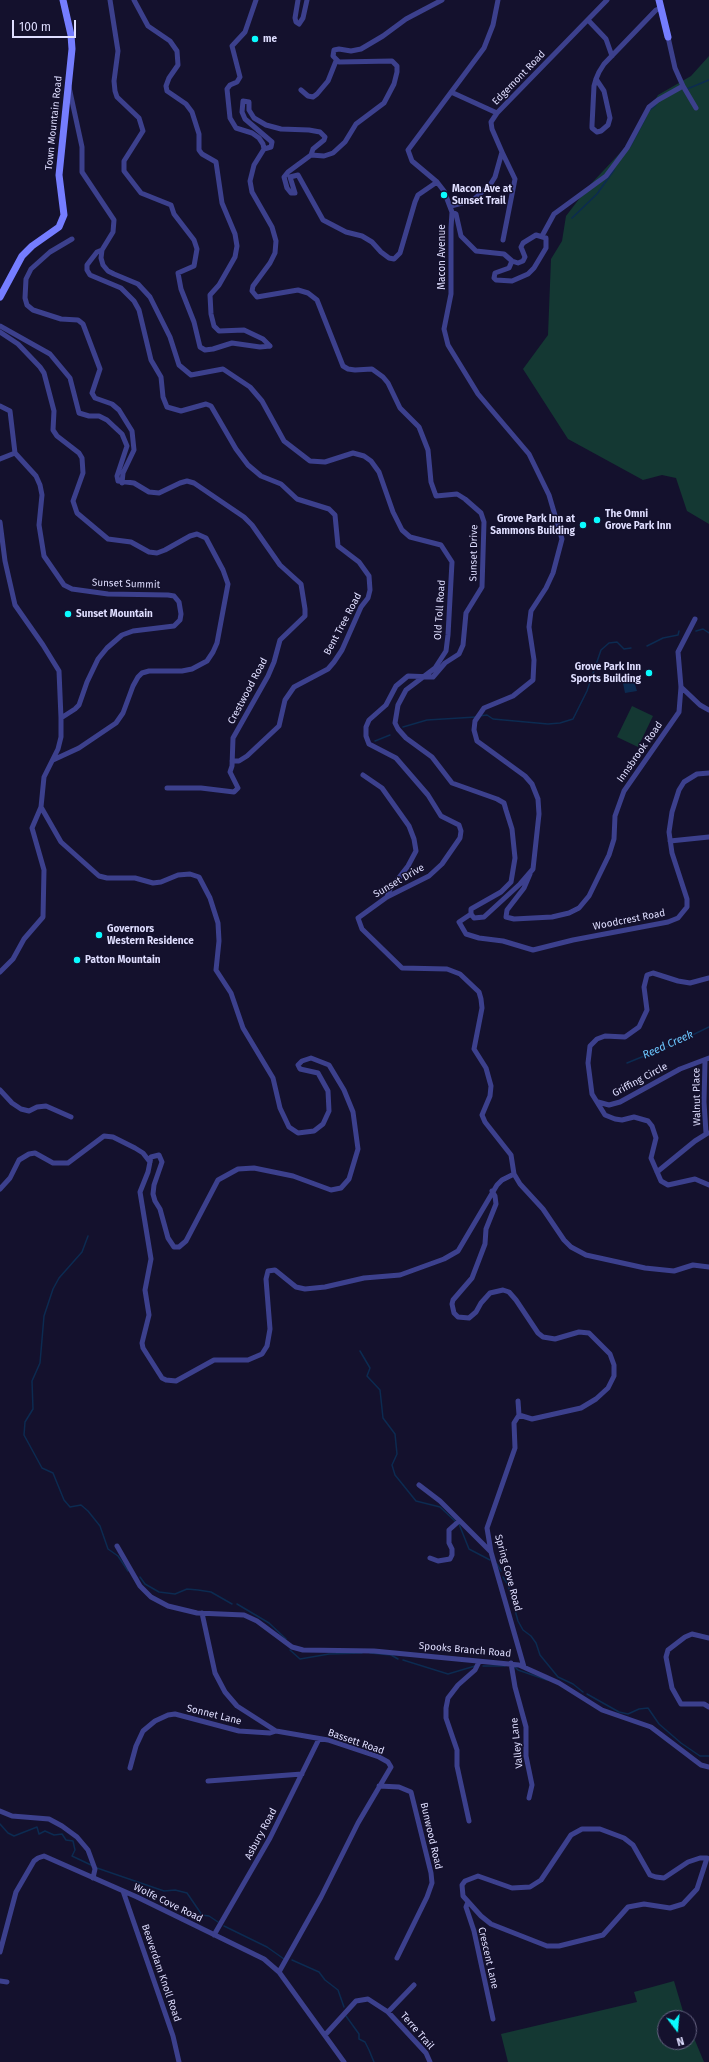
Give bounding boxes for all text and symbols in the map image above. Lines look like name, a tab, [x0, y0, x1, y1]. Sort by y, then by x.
scale bar	[14, 12, 78, 38]
text: 100 m	[19, 20, 51, 34]
place label: me	[263, 33, 277, 45]
marker: me	[250, 34, 260, 44]
street label: Edgemont Road	[490, 48, 548, 108]
street label: Town Mountain Road	[43, 75, 65, 171]
place label: Macon Ave at Sunset Trail	[452, 183, 512, 206]
marker: Macon Ave at Sunset Trail	[439, 190, 449, 200]
street label: Macon Avenue	[436, 224, 448, 290]
place label: The Omni Grove Park Inn	[605, 508, 671, 532]
place label: Grove Park Inn at Sammons Building	[490, 513, 575, 536]
marker: The Omni Grove Park Inn	[592, 515, 602, 525]
marker: Grove Park Inn at Sammons Building	[578, 520, 588, 530]
street label: Sunset Drive	[468, 524, 480, 582]
street label: Sunset Summit	[92, 577, 160, 591]
street label: Old Toll Road	[432, 579, 448, 641]
street label: Bent Tree Road	[322, 591, 364, 657]
place label: Sunset Mountain	[76, 608, 153, 620]
marker: Sunset Mountain	[63, 609, 73, 619]
street label: Crestwood Road	[226, 656, 270, 726]
place label: Grove Park Inn Sports Building	[571, 661, 641, 684]
marker: Grove Park Inn Sports Building	[644, 668, 654, 678]
street label: Innsbrook Road	[615, 719, 665, 785]
street label: Sunset Drive	[371, 862, 427, 900]
street label: Woodcrest Road	[592, 907, 666, 933]
place label: Governors Western Residence	[107, 923, 194, 946]
marker: Governors Western Residence	[94, 930, 104, 940]
place label: Patton Mountain	[85, 954, 160, 966]
marker: Patton Mountain	[72, 955, 82, 965]
water label: Reed Creek	[641, 1028, 695, 1062]
street label: Griffing Circle	[610, 1060, 670, 1100]
street label: Walnut Place	[690, 1068, 704, 1126]
street label: Spring Cove Road	[492, 1533, 524, 1613]
street label: Spooks Branch Road	[418, 1640, 512, 1660]
street label: Sonnet Lane	[185, 1702, 243, 1728]
street label: Valley Lane	[508, 1717, 526, 1769]
street label: Bassett Road	[326, 1727, 386, 1757]
street label: Bunwood Road	[417, 1801, 445, 1871]
street label: Asbury Road	[242, 1806, 280, 1862]
street label: Wolfe Cove Road	[131, 1881, 205, 1925]
street label: Beaverdam Knoll Road	[139, 1923, 183, 2023]
street label: Crescent Lane	[475, 1926, 501, 1990]
street label: Terre Trail	[398, 2010, 436, 2052]
north arrow	[657, 2010, 697, 2050]
text: N	[675, 2034, 685, 2048]

